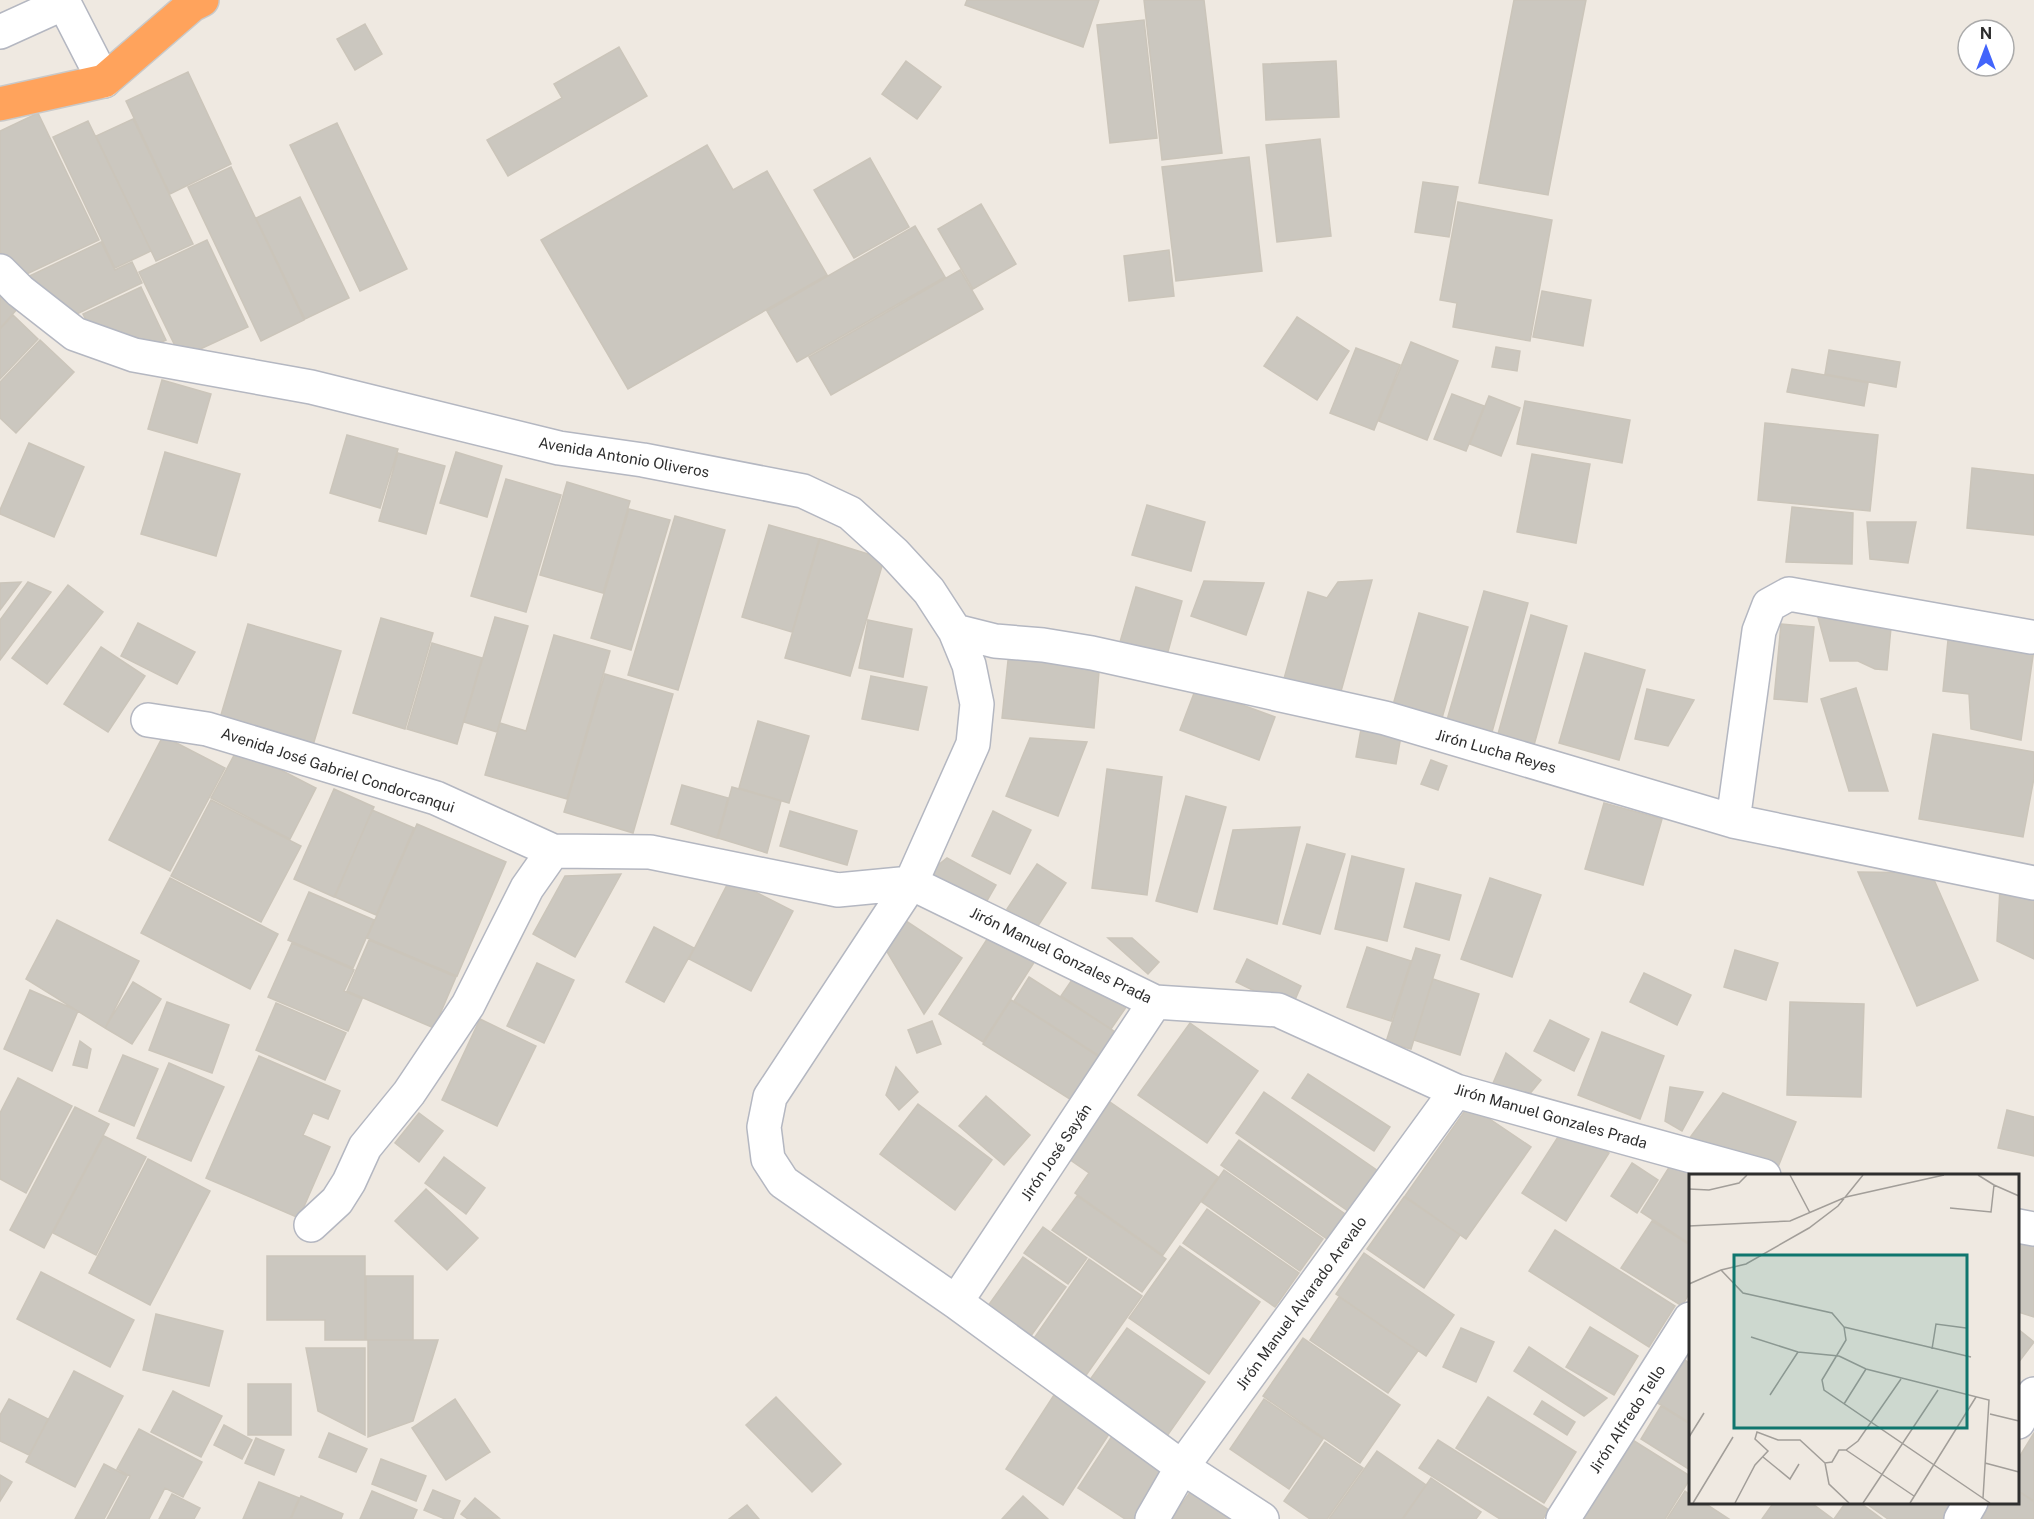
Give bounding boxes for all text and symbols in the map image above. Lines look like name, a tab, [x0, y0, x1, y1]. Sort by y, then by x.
north arrow	[1956, 18, 2016, 78]
text: N	[1980, 24, 1992, 43]
street label: Avenida Antonio Oliveros	[537, 434, 711, 480]
street label: Avenida José Gabriel Condorcanqui	[219, 724, 457, 816]
street label: Jirón Lucha Reyes	[1434, 726, 1558, 776]
street label: Jirón Manuel Gonzales Prada	[967, 904, 1155, 1006]
street label: Jirón Manuel Gonzales Prada	[1453, 1080, 1649, 1152]
street label: Jirón José Sayán	[1017, 1100, 1095, 1204]
inset map	[1689, 1174, 2019, 1504]
street label: Jirón Manuel Alvarado Arevalo	[1232, 1213, 1370, 1393]
street label: Jirón Alfredo Tello	[1586, 1362, 1668, 1476]

